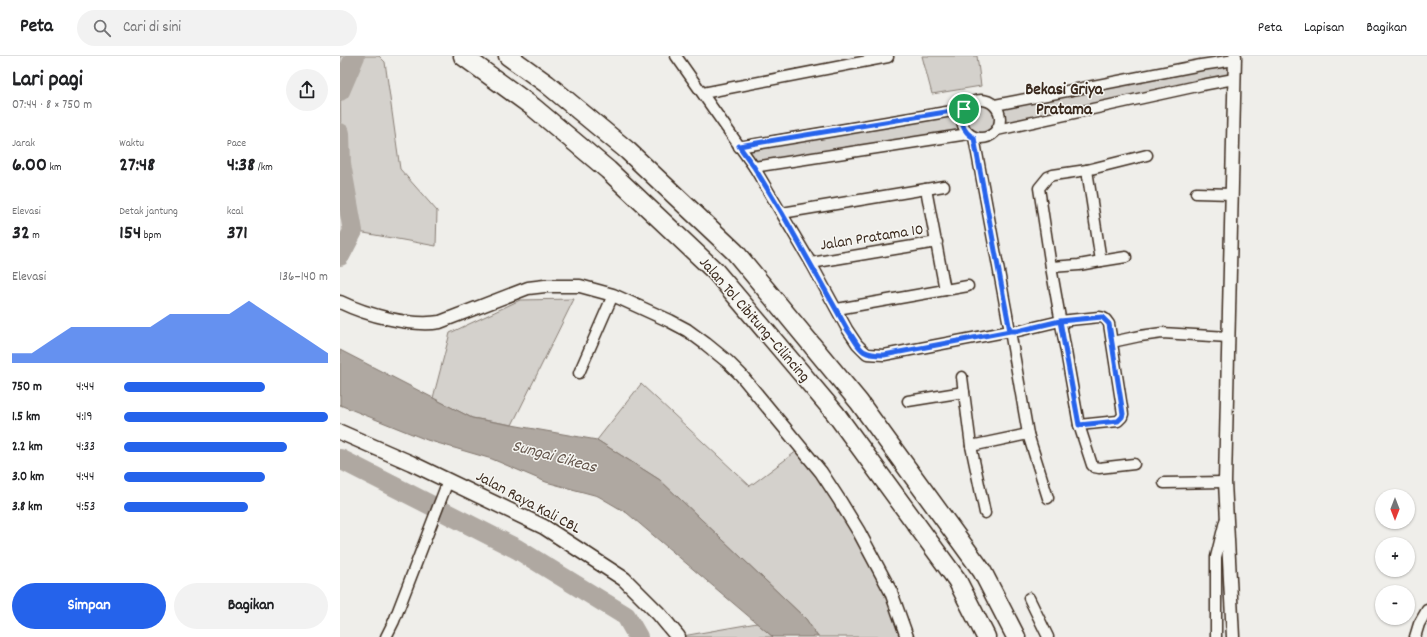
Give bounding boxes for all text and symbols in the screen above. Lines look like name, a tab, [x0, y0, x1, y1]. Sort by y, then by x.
search box	[77, 10, 357, 46]
text: Peta	[20, 14, 53, 41]
icon: search	[91, 17, 113, 39]
text: Cari di sini	[123, 17, 181, 39]
text: Peta	[1258, 18, 1282, 38]
text: Lapisan	[1304, 18, 1344, 38]
text: Bagikan	[1366, 18, 1407, 38]
text: Lari pagi	[12, 65, 83, 96]
button: share	[286, 69, 328, 111]
district label: Bekasi Griya Pratama	[1025, 79, 1104, 123]
pin	[947, 92, 981, 126]
text: 07:44 · 8 × 750 m	[12, 96, 92, 115]
icon: arrive	[953, 98, 975, 120]
text: Jarak	[12, 136, 35, 152]
text: Waktu	[119, 136, 144, 152]
text: Pace	[227, 136, 246, 152]
text: 6.00	[12, 152, 47, 180]
text: 27:48	[119, 152, 155, 180]
text: 4:38	[227, 152, 255, 180]
text: km	[47, 160, 62, 176]
text: /km	[255, 160, 273, 176]
text: Elevasi	[12, 204, 41, 220]
text: Detak jantung	[119, 204, 178, 220]
text: kcal	[227, 204, 243, 220]
street label: Jalan Pratama 10	[819, 218, 925, 258]
text: 32	[12, 220, 30, 248]
text: 154	[119, 220, 141, 248]
text: 371	[227, 220, 248, 248]
text: m	[30, 228, 40, 244]
text: bpm	[141, 228, 161, 244]
street label: Jalan Tol Cibitung–Cilincing	[693, 252, 815, 388]
text: Elevasi	[12, 268, 46, 287]
text: 136–140 m	[279, 268, 328, 287]
text: 750 m	[12, 378, 42, 397]
text: 4:44	[76, 378, 94, 397]
text: 1.5 km	[12, 408, 40, 427]
text: 4:19	[76, 408, 92, 427]
water label: Sungai Cikeas	[509, 435, 600, 481]
text: 2.2 km	[12, 438, 43, 457]
text: 4:33	[76, 438, 95, 457]
street label: Jalan Raya Kali CBL	[471, 466, 585, 541]
text: 3.0 km	[12, 468, 44, 487]
text: 4:44	[76, 468, 94, 487]
north arrow	[1375, 489, 1415, 529]
map controls	[1375, 489, 1415, 625]
text: 3.8 km	[12, 498, 42, 517]
text: 4:53	[76, 498, 95, 517]
button: +	[1375, 537, 1415, 577]
button: Simpan	[12, 583, 166, 629]
button: Bagikan	[174, 583, 328, 629]
button: −	[1375, 585, 1415, 625]

